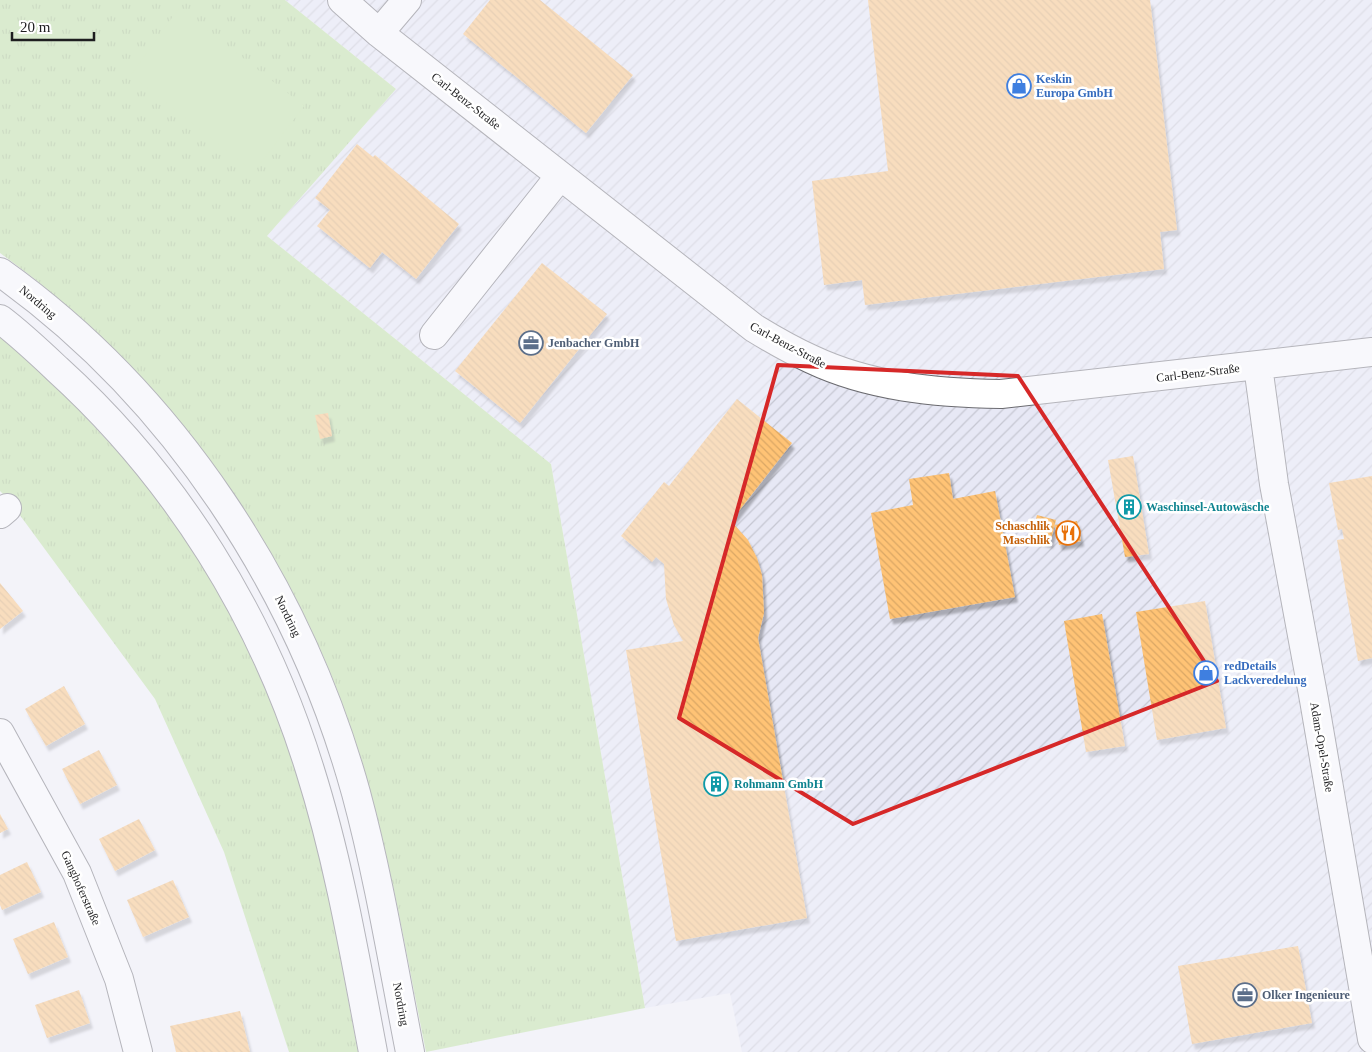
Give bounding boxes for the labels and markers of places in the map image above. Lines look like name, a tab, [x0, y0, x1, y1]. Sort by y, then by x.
place label: Keskin Europa GmbH	[1036, 72, 1113, 100]
shop icon: Keskin Europa GmbH	[1006, 73, 1032, 99]
office icon: Jenbacher GmbH	[518, 330, 544, 356]
place label: Jenbacher GmbH	[548, 336, 640, 350]
building icon: Waschinsel-Autowäsche	[1116, 494, 1142, 520]
place label: Waschinsel-Autowäsche	[1146, 500, 1270, 514]
place label: Schaschlik Maschlik	[995, 519, 1050, 547]
restaurant icon: Schaschlik Maschlik	[1055, 520, 1081, 546]
place label: redDetails Lackveredelung	[1224, 659, 1306, 687]
shop icon: redDetails Lackveredelung	[1193, 660, 1219, 686]
building icon: Rohmann GmbH	[703, 771, 729, 797]
place label: Rohmann GmbH	[734, 777, 824, 791]
office icon: Olker Ingenieure	[1232, 982, 1258, 1008]
place label: Olker Ingenieure	[1262, 988, 1351, 1002]

